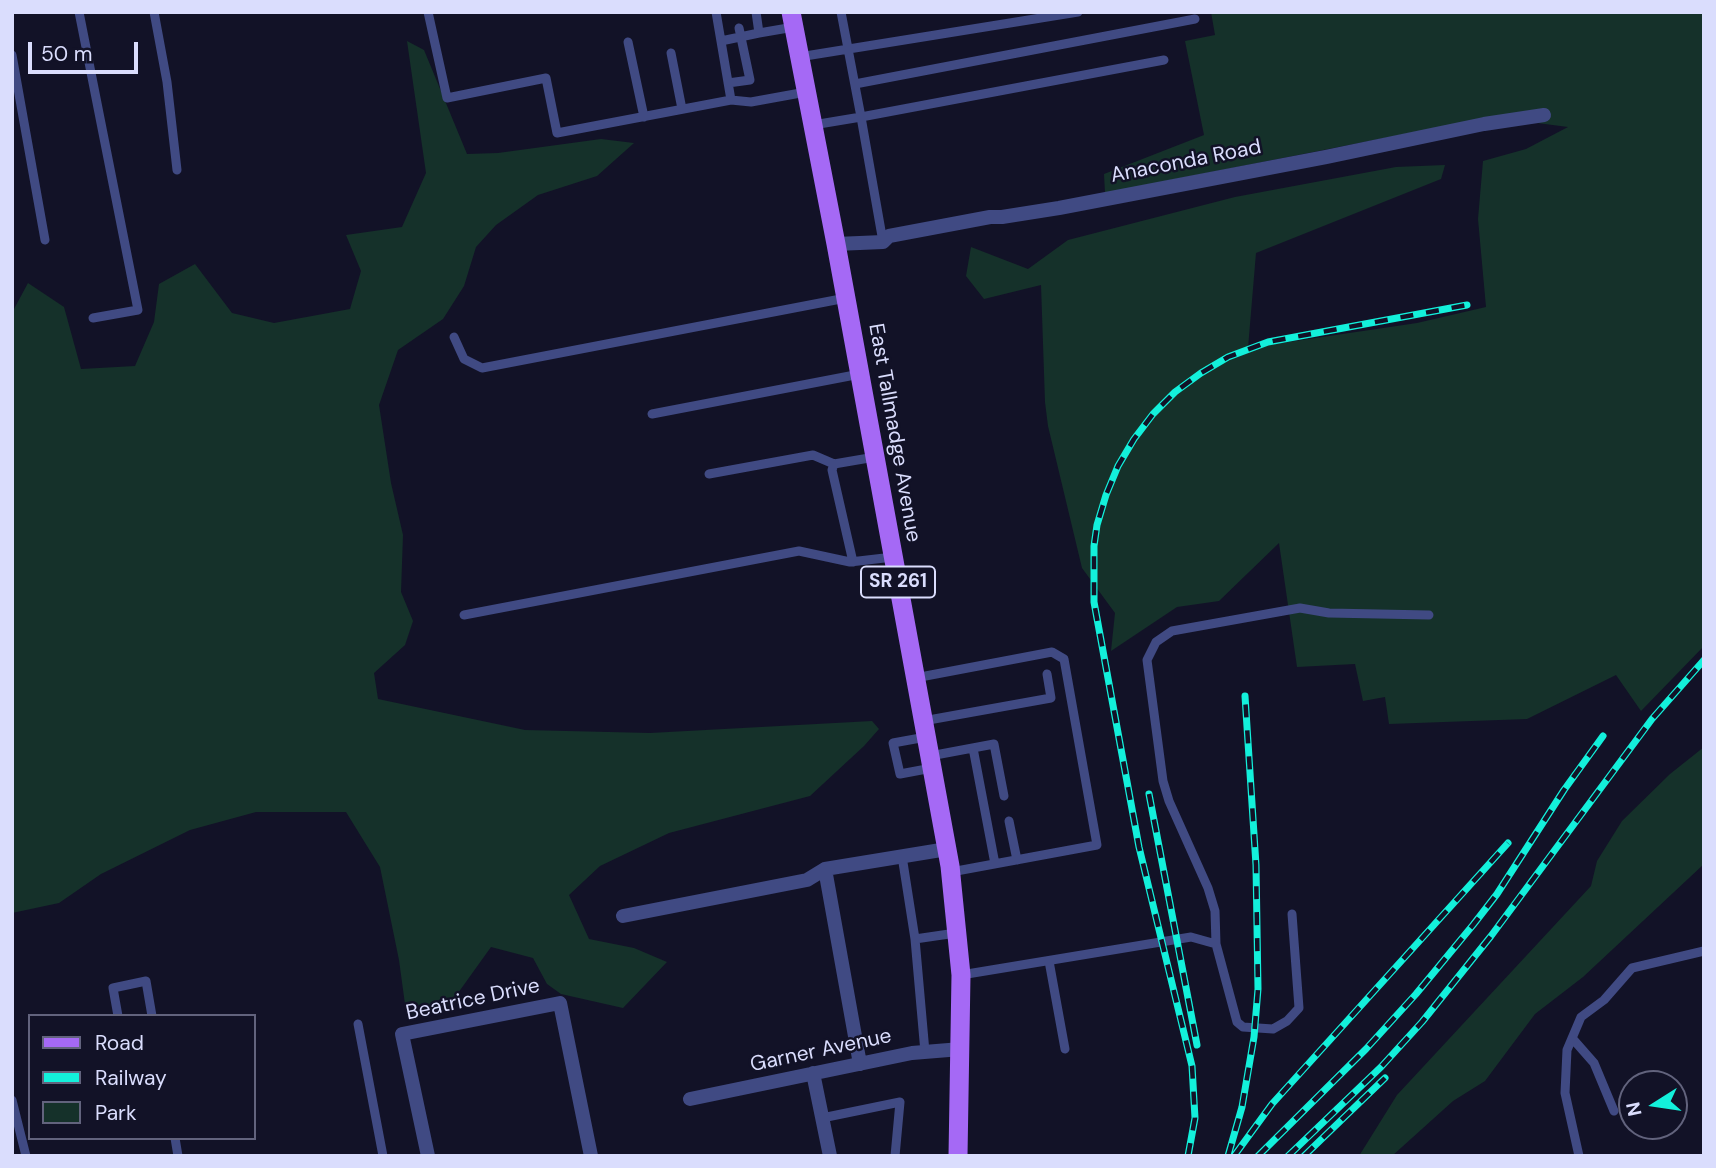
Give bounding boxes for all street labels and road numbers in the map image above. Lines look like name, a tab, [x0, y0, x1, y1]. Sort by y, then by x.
street label: Anaconda Road	[1108, 135, 1264, 189]
street label: East Tallmadge Avenue	[862, 322, 926, 544]
road number: SR 261	[861, 566, 935, 597]
street label: Beatrice Drive	[404, 974, 542, 1026]
street label: Garner Avenue	[748, 1024, 894, 1078]

